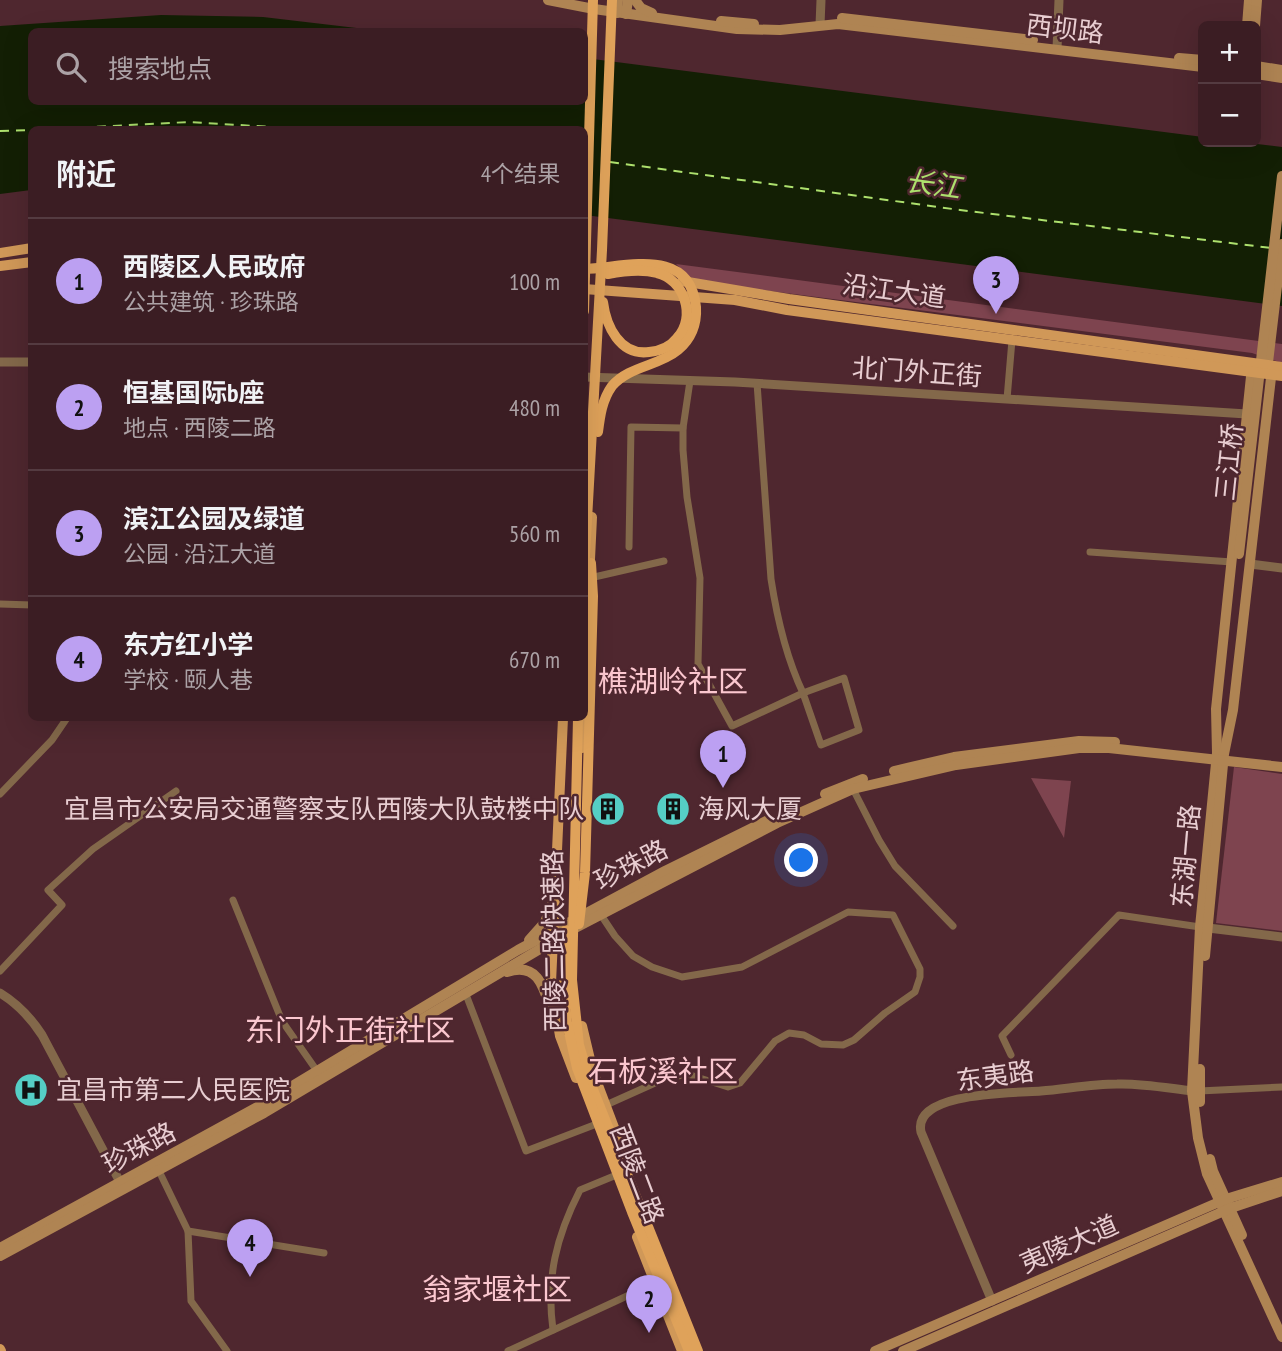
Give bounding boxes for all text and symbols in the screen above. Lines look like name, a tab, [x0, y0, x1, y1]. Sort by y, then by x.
street label: 西坝路	[1024, 7, 1106, 50]
map controls	[1198, 21, 1261, 147]
button: +	[1198, 21, 1261, 84]
search box	[28, 28, 588, 105]
icon: search	[52, 48, 90, 86]
text: 搜索地点	[108, 52, 212, 85]
button: −	[1198, 84, 1261, 147]
text: 附近	[56, 154, 116, 193]
text: 4个结果	[481, 159, 560, 188]
water label: 长江	[903, 161, 966, 206]
text: 西陵区人民政府	[123, 250, 305, 283]
pin: 3	[973, 256, 1019, 314]
text: 1	[74, 267, 85, 296]
text: 100 m	[509, 267, 560, 296]
street label: 沿江大道	[840, 267, 948, 314]
text: 公共建筑 · 珍珠路	[123, 287, 299, 316]
street label: 北门外正街	[851, 351, 983, 392]
text: 恒基国际b座	[123, 376, 265, 409]
text: 2	[74, 393, 85, 422]
text: 480 m	[509, 393, 560, 422]
text: 地点 · 西陵二路	[123, 413, 276, 442]
street label: 三江桥	[1208, 421, 1249, 502]
text: 滨江公园及绿道	[123, 502, 305, 535]
text: 3	[74, 519, 85, 548]
text: 560 m	[509, 519, 560, 548]
text: 公园 · 沿江大道	[123, 539, 276, 568]
text: 东方红小学	[123, 628, 253, 661]
text: 4	[74, 645, 85, 674]
text: 670 m	[509, 645, 560, 674]
district label: 樵湖岭社区	[598, 661, 748, 700]
text: 学校 · 颐人巷	[123, 665, 253, 694]
pin: 1	[700, 730, 746, 788]
building icon: 宜昌市公安局交通警察支队西陵大队鼓楼中队	[589, 790, 627, 828]
building icon: 海风大厦	[654, 790, 692, 828]
place label: 宜昌市公安局交通警察支队西陵大队鼓楼中队	[64, 792, 584, 825]
place label: 海风大厦	[698, 792, 802, 825]
street label: 东湖一路	[1165, 803, 1206, 909]
street label: 珍珠路	[589, 832, 673, 897]
your location	[784, 843, 818, 877]
street label: 西陵二路快速路	[535, 850, 572, 1032]
district label: 东门外正街社区	[245, 1010, 455, 1049]
district label: 石板溪社区	[588, 1051, 738, 1090]
street label: 东夷路	[954, 1054, 1036, 1097]
hospital icon: 宜昌市第二人民医院	[12, 1071, 50, 1109]
place label: 宜昌市第二人民医院	[56, 1073, 290, 1106]
street label: 珍珠路	[97, 1115, 181, 1180]
street label: 西陵二路	[603, 1119, 672, 1228]
street label: 夷陵大道	[1015, 1207, 1123, 1280]
pin: 4	[227, 1219, 273, 1277]
district label: 翁家堰社区	[422, 1269, 572, 1308]
pin: 2	[626, 1275, 672, 1333]

